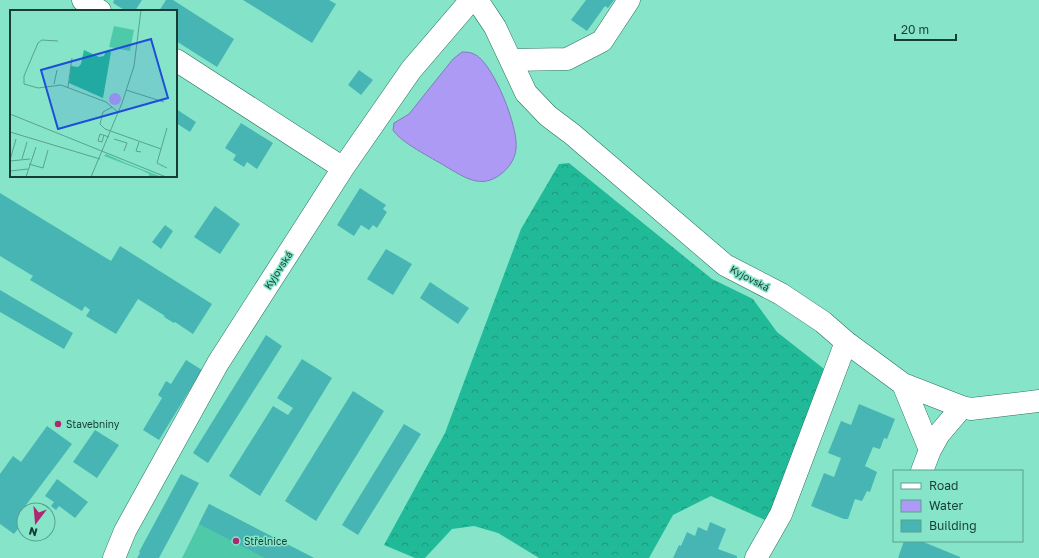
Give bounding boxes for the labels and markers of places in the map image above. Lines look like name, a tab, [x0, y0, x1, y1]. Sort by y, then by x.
place label: Stavebniny	[66, 418, 120, 430]
marker: Stavebniny	[53, 419, 63, 429]
place label: Střelnice	[244, 535, 287, 547]
marker: Střelnice	[231, 536, 241, 546]

